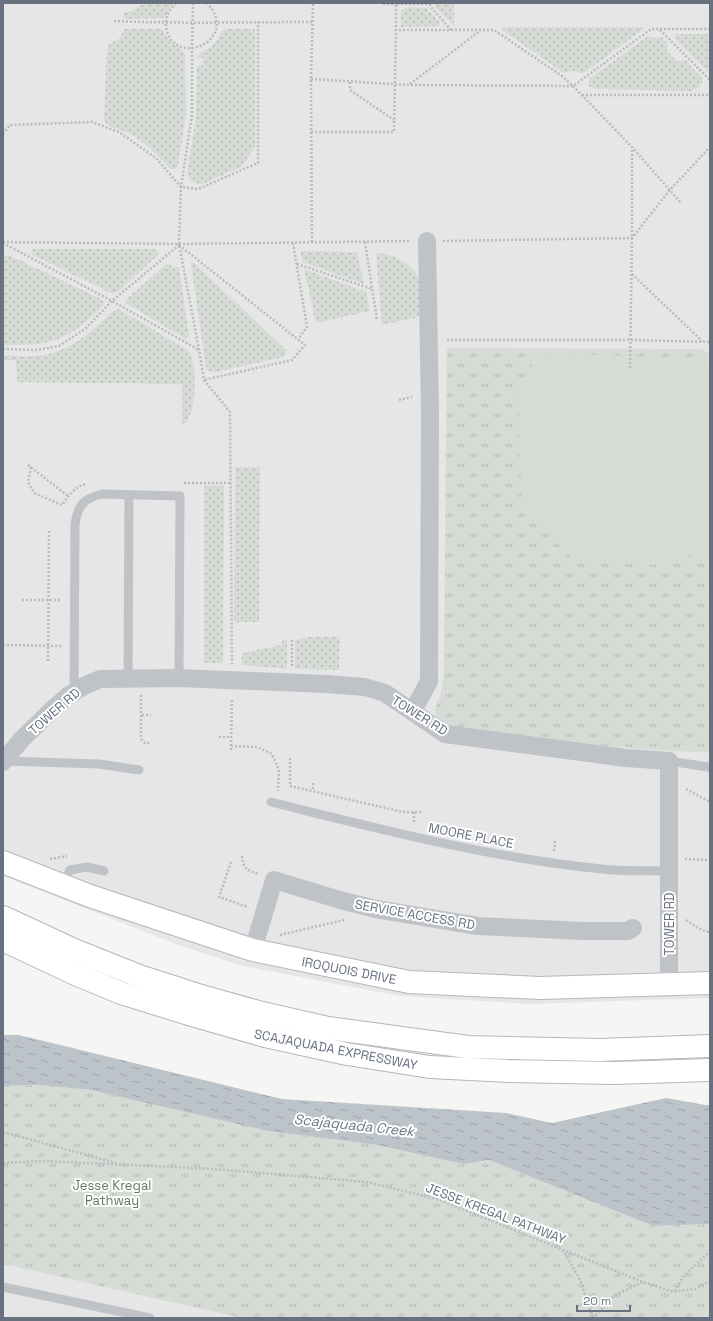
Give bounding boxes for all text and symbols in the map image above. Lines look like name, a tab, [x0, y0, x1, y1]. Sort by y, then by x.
street label: TOWER RD	[25, 684, 84, 738]
street label: TOWER RD	[389, 692, 451, 739]
street label: MOORE PLACE	[427, 819, 515, 852]
street label: TOWER RD	[661, 893, 678, 955]
street label: SERVICE ACCESS RD	[354, 896, 476, 933]
street label: IROQUOIS DRIVE	[300, 953, 398, 988]
street label: SCAJAQUADA EXPRESSWAY	[253, 1025, 419, 1074]
water label: Scajaquada Creek	[293, 1110, 416, 1140]
park label: Jesse Kregal Pathway	[72, 1177, 152, 1209]
street label: JESSE KREGAL PATHWAY	[423, 1179, 568, 1248]
scale bar	[577, 1287, 630, 1313]
text: 20 m	[583, 1293, 611, 1309]

